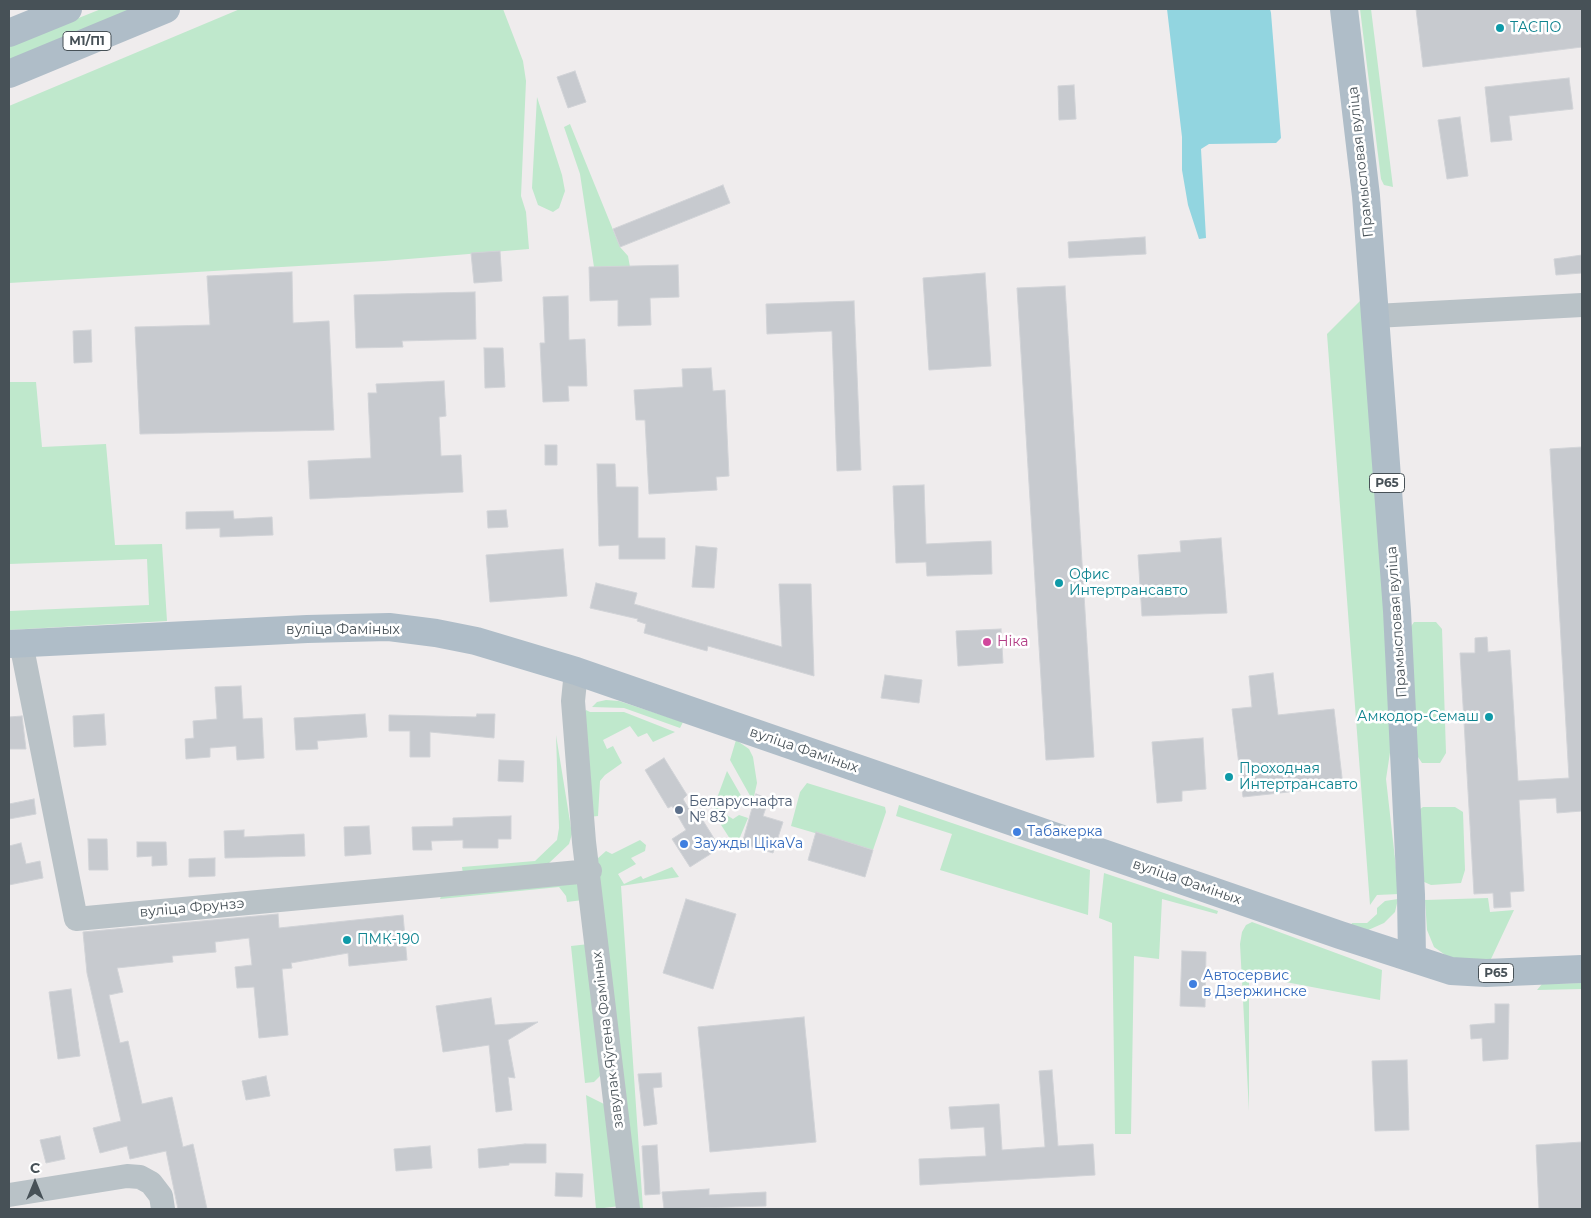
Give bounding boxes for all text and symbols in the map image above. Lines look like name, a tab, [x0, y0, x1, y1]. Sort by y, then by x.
place label: ТАСПО	[1510, 20, 1562, 36]
marker: ТАСПО	[1494, 22, 1506, 34]
road number: М1/П1	[63, 31, 111, 50]
street label: Прамысловая вуліца	[1345, 86, 1377, 238]
road number: Р65	[1370, 473, 1404, 492]
street label: Прамысловая вуліца	[1383, 546, 1411, 698]
place label: Офис Интертрансавто	[1069, 567, 1188, 600]
marker: Офис Интертрансавто	[1053, 577, 1065, 589]
street label: вуліца Фаміных	[286, 622, 400, 638]
place label: Ніка	[997, 634, 1028, 650]
marker: Ніка	[981, 636, 993, 648]
place label: Амкодор-Семаш	[1357, 709, 1479, 725]
marker: Амкодор-Семаш	[1483, 711, 1495, 723]
street label: вуліца Фаміных	[747, 724, 861, 776]
place label: Проходная Интертрансавто	[1239, 761, 1358, 794]
marker: Проходная Интертрансавто	[1223, 771, 1235, 783]
place label: Беларуснафта № 83	[689, 794, 793, 826]
marker: Беларуснафта № 83	[673, 804, 685, 816]
place label: Табакерка	[1027, 824, 1103, 840]
marker: Табакерка	[1011, 826, 1023, 838]
place label: Заужды ЦікаVа	[694, 836, 803, 852]
marker: Заужды ЦікаVа	[678, 838, 690, 850]
street label: вуліца Фаміных	[1130, 856, 1244, 908]
street label: вуліца Фрунзэ	[139, 895, 245, 921]
place label: ПМК-190	[357, 932, 420, 948]
marker: ПМК-190	[341, 934, 353, 946]
street label: завулак Яўгена Фаміных	[589, 950, 627, 1130]
road number: Р65	[1478, 964, 1514, 982]
place label: Автосервис в Дзержинске	[1203, 968, 1307, 1000]
marker: Автосервис в Дзержинске	[1187, 978, 1199, 990]
north arrow	[10, 1158, 60, 1208]
text: С	[30, 1159, 40, 1177]

